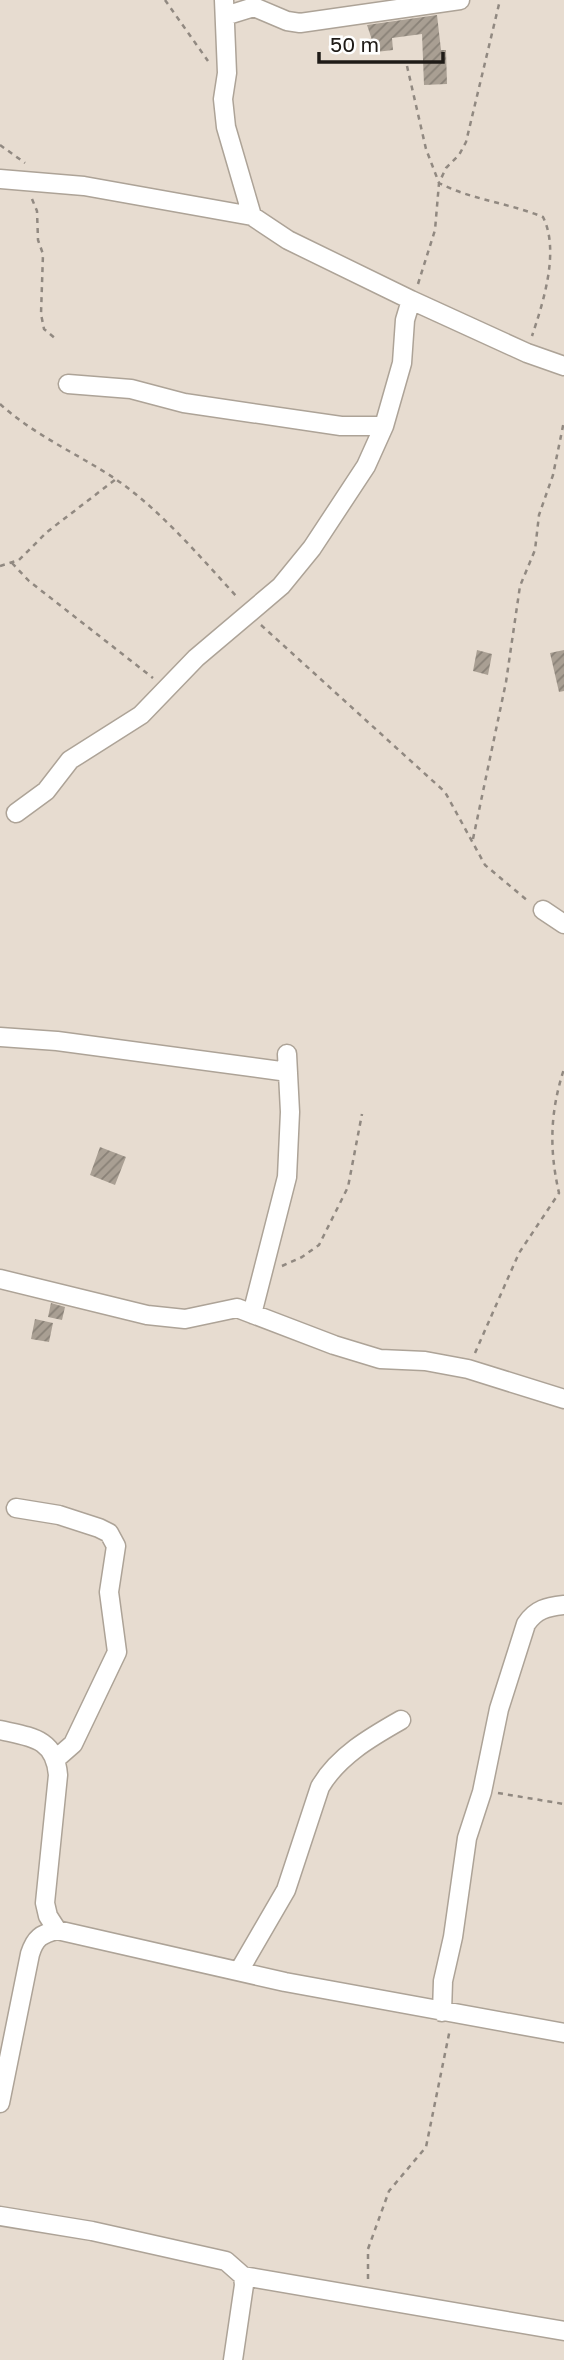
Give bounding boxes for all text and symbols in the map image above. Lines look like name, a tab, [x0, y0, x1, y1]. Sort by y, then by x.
scale bar	[319, 21, 443, 65]
text: 50 m	[330, 31, 379, 57]

